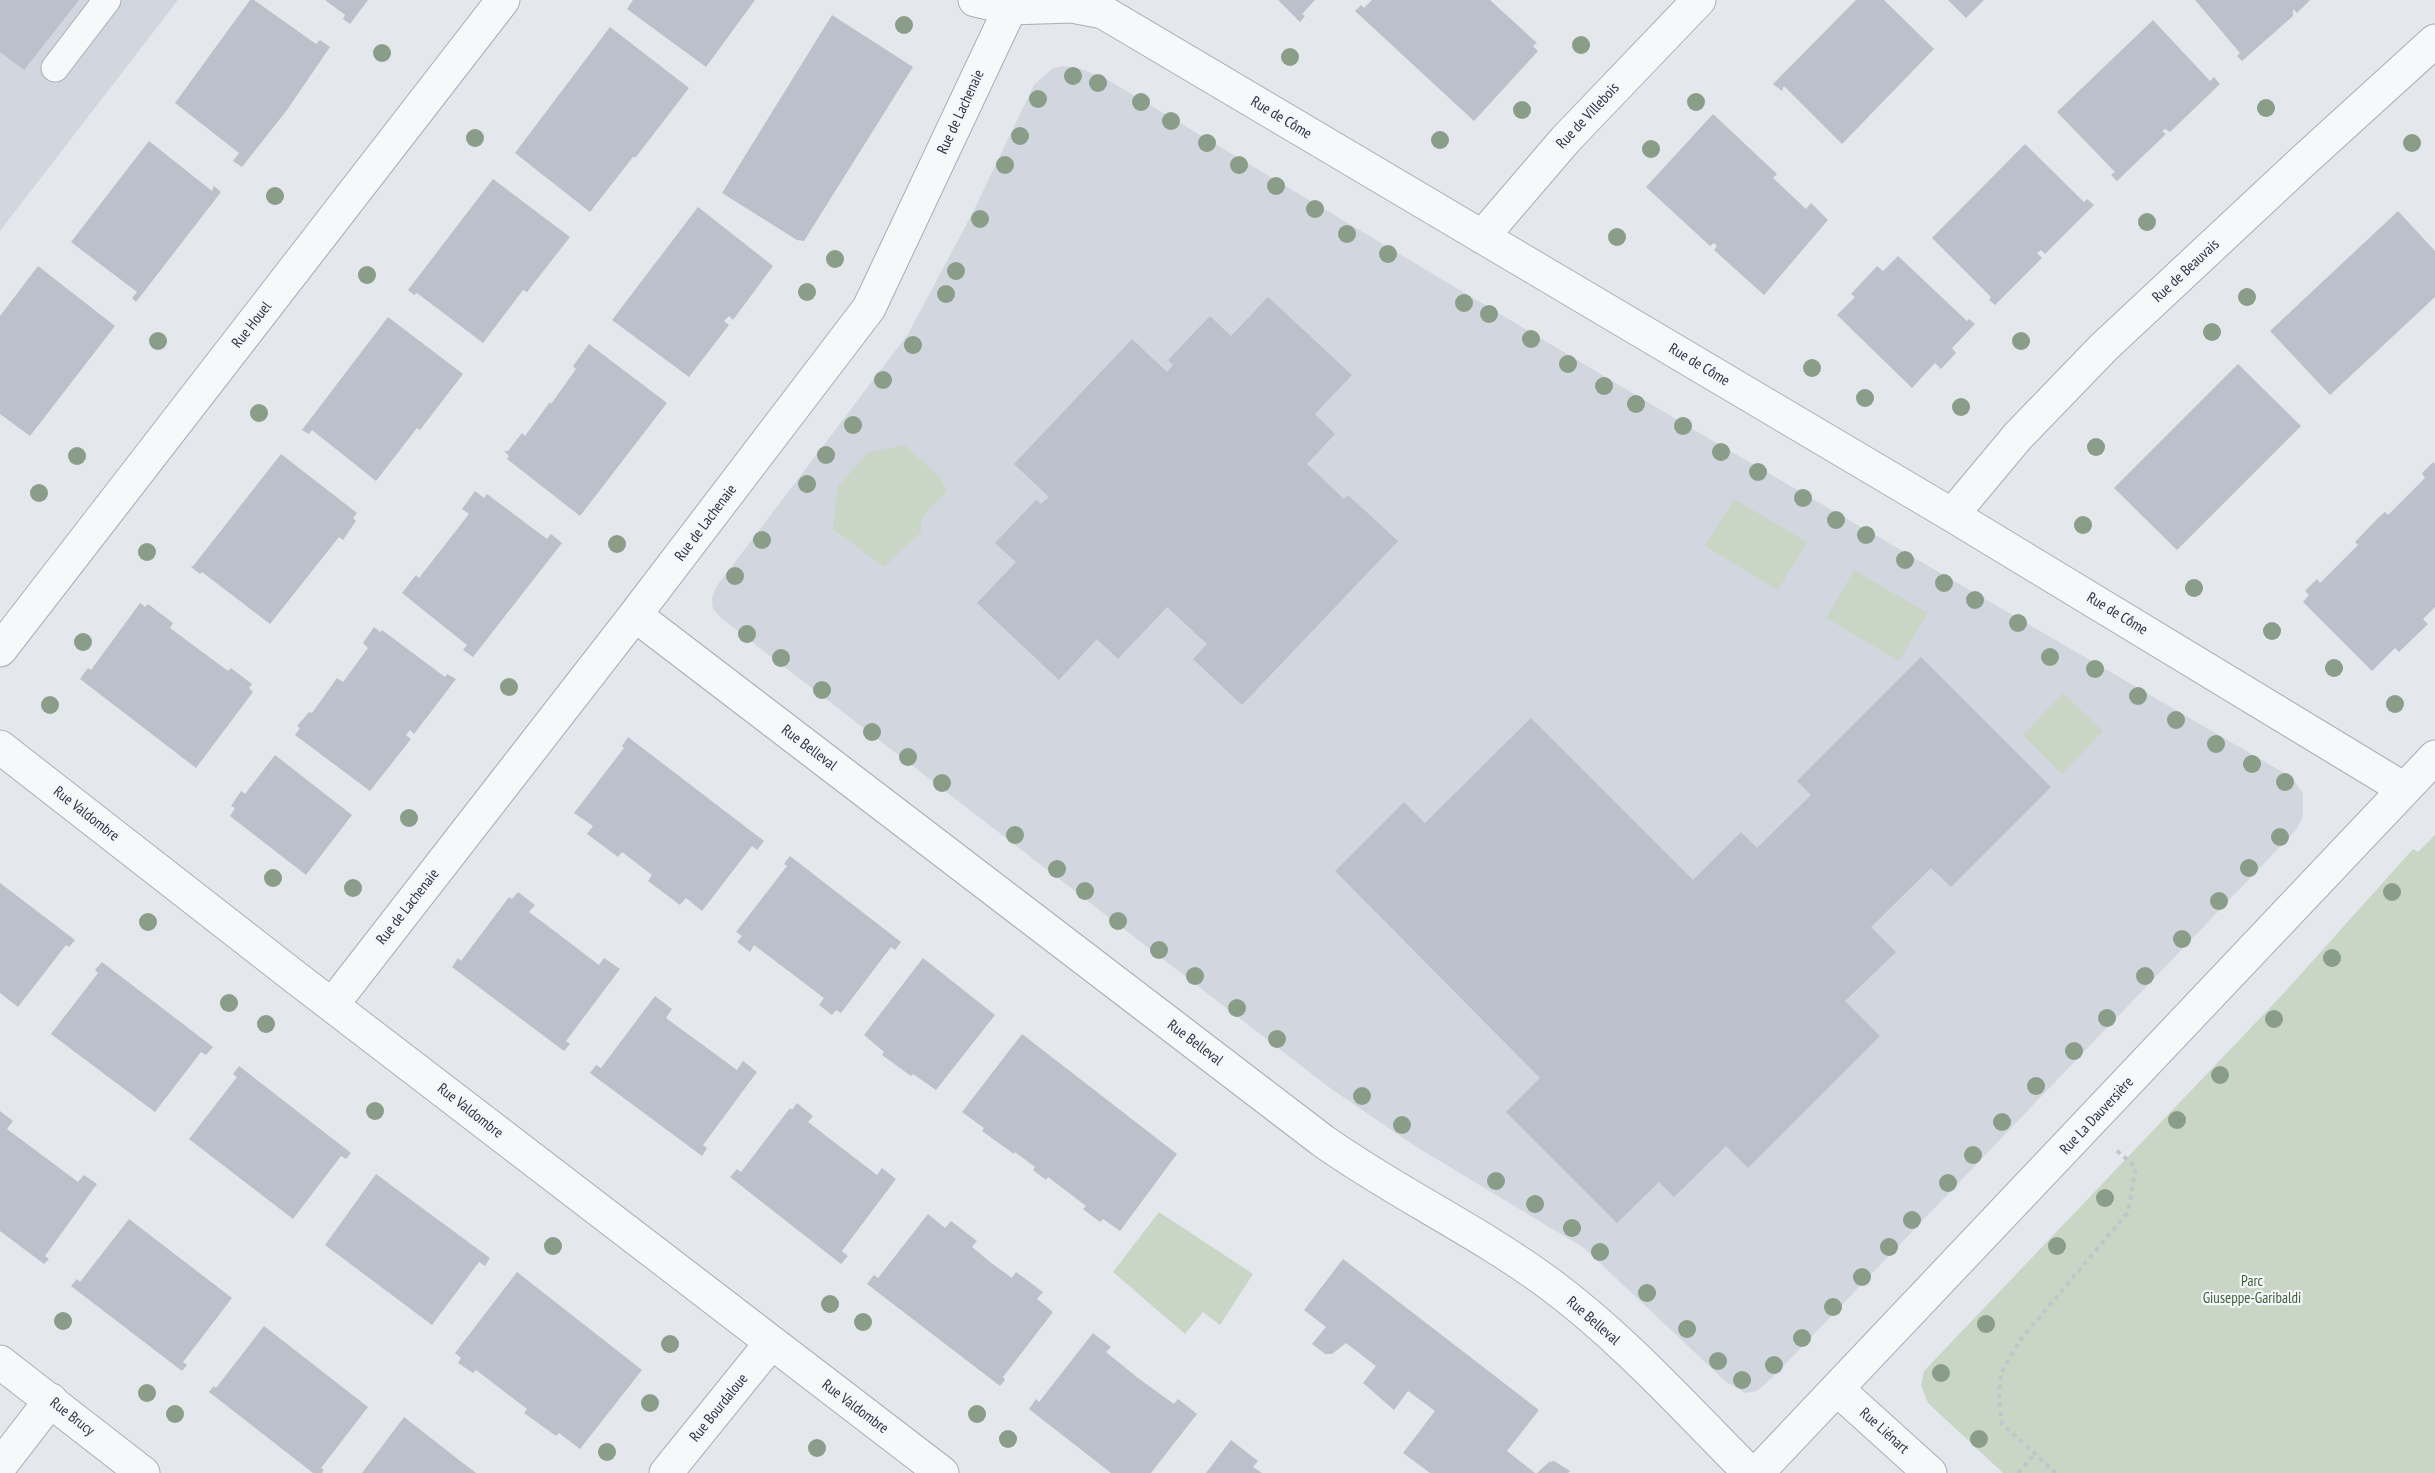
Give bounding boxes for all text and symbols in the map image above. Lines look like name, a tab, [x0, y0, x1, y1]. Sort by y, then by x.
street label: Rue de Lachenaie	[934, 67, 988, 157]
street label: Rue de Villebois	[1553, 79, 1623, 153]
street label: Rue de Côme	[1247, 93, 1315, 143]
street label: Rue de Beauvais	[2149, 235, 2223, 307]
street label: Rue Houel	[228, 298, 276, 352]
street label: Rue de Côme	[1665, 340, 1733, 390]
street label: Rue de Lachenaie	[671, 481, 741, 565]
street label: Rue de Côme	[2083, 589, 2151, 639]
street label: Rue Belleval	[778, 721, 840, 775]
street label: Rue Valdombre	[50, 783, 122, 845]
street label: Rue de Lachenaie	[373, 866, 443, 948]
street label: Rue Belleval	[1164, 1016, 1226, 1070]
street label: Rue La Dauversière	[2056, 1073, 2138, 1159]
street label: Rue Valdombre	[434, 1080, 506, 1142]
park label: Parc Giuseppe-Garibaldi	[2203, 1273, 2301, 1308]
street label: Rue Belleval	[1563, 1293, 1623, 1349]
street label: Rue Bourdaloue	[686, 1370, 752, 1446]
street label: Rue Valdombre	[818, 1376, 892, 1438]
street label: Rue Brucy	[46, 1394, 98, 1440]
street label: Rue Liénart	[1856, 1404, 1912, 1458]

